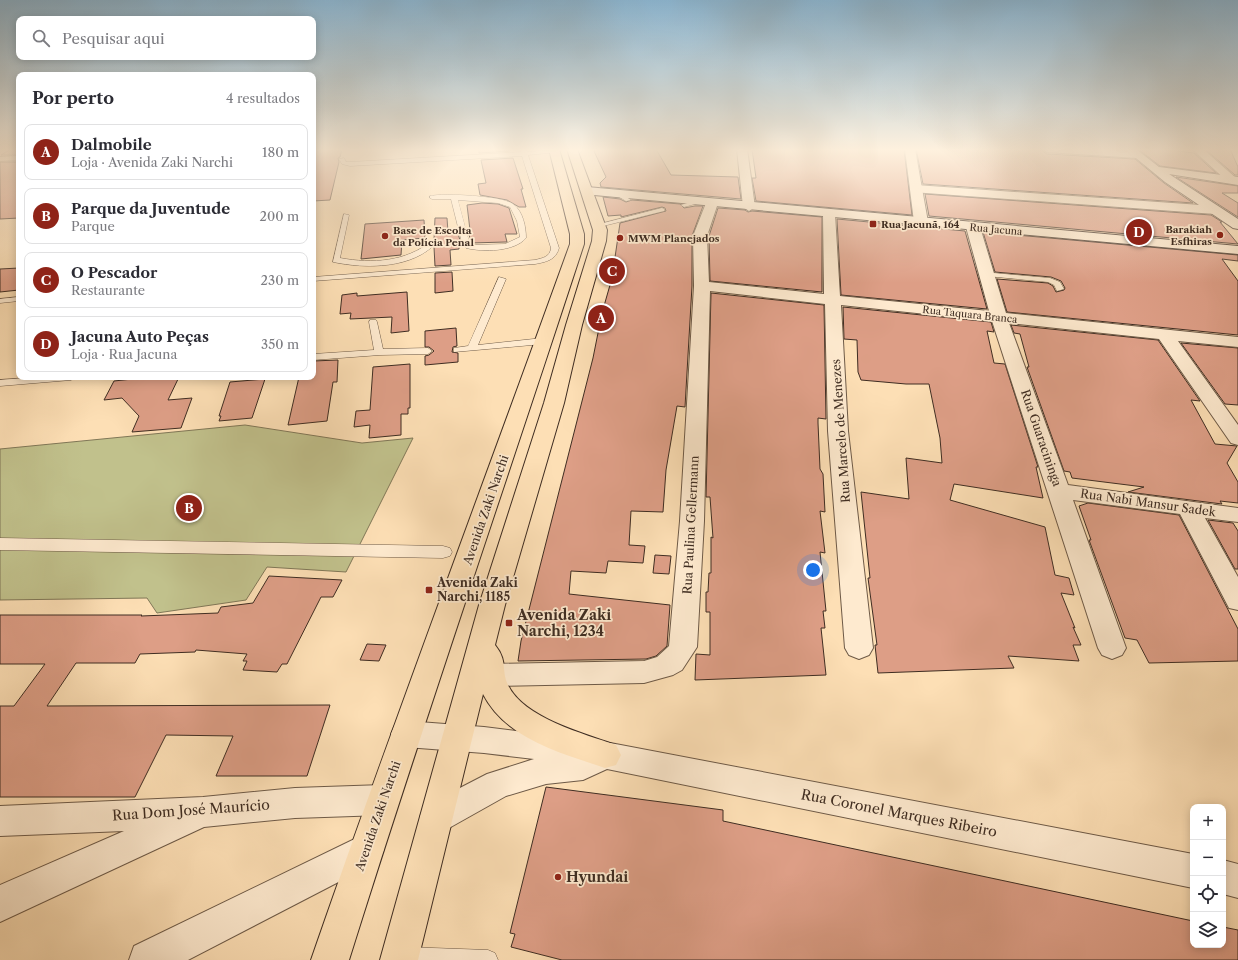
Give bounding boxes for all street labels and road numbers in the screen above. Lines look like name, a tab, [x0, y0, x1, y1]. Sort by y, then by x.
street label: Rua Jacuna	[969, 221, 1024, 238]
street label: Rua Taquara Branca	[922, 303, 1019, 326]
street label: Rua Marcelo de Menezes	[828, 359, 853, 503]
street label: Rua Guaracininga	[1018, 387, 1065, 489]
street label: Avenida Zaki Narchi	[459, 453, 512, 568]
street label: Rua Paulina Gellermann	[679, 455, 702, 595]
street label: Rua Nabi Mansur Sadek	[1079, 486, 1218, 520]
street label: Avenida Zaki Narchi	[351, 759, 404, 874]
street label: Rua Coronel Marques Ribeiro	[800, 785, 998, 841]
street label: Rua Dom José Maurício	[112, 796, 270, 824]

